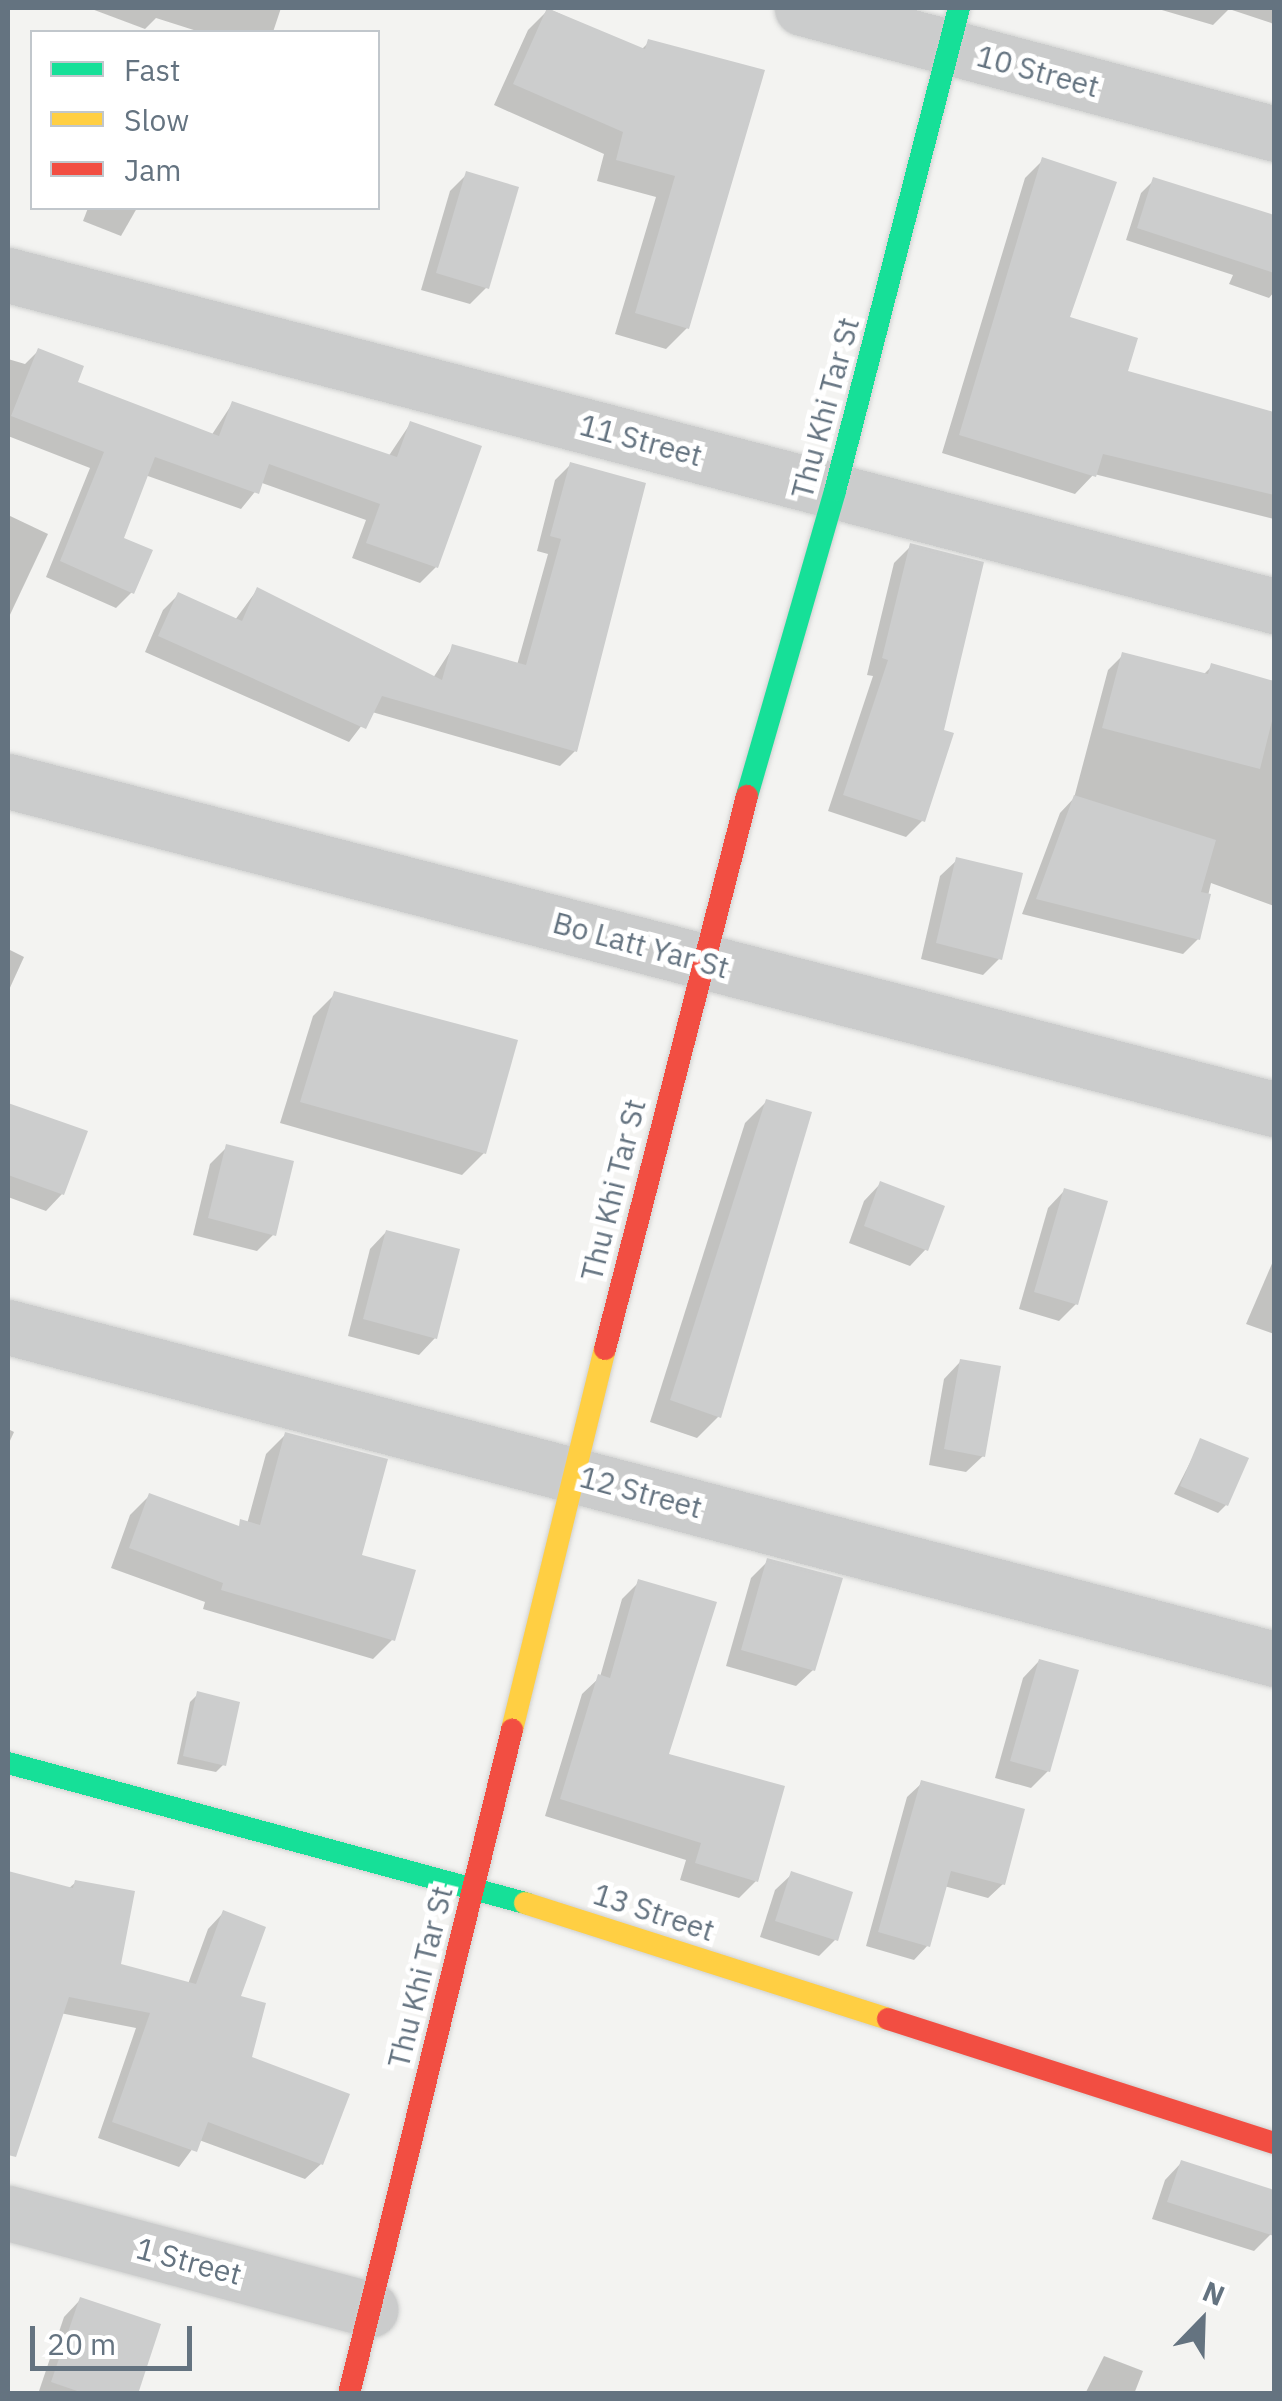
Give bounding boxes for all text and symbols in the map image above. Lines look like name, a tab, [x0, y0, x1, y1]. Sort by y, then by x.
legend	[30, 30, 380, 210]
street label: 10 Street	[973, 37, 1103, 105]
text: Fast	[124, 50, 181, 89]
text: Slow	[124, 100, 189, 139]
text: Jam	[124, 150, 182, 189]
street label: Thu Khi Tar St	[784, 313, 866, 503]
street label: 11 Street	[576, 406, 706, 474]
street label: Bo Latt Yar St	[549, 904, 733, 986]
street label: Thu Khi Tar St	[573, 1095, 653, 1285]
street label: 12 Street	[576, 1458, 706, 1526]
street label: 13 Street	[589, 1876, 719, 1948]
street label: Thu Khi Tar St	[380, 1882, 460, 2072]
street label: 1 Street	[132, 2230, 246, 2292]
north arrow	[1152, 2271, 1252, 2371]
text: N	[1197, 2272, 1230, 2314]
scale bar	[35, 2306, 198, 2368]
text: 20 m	[47, 2324, 116, 2363]

